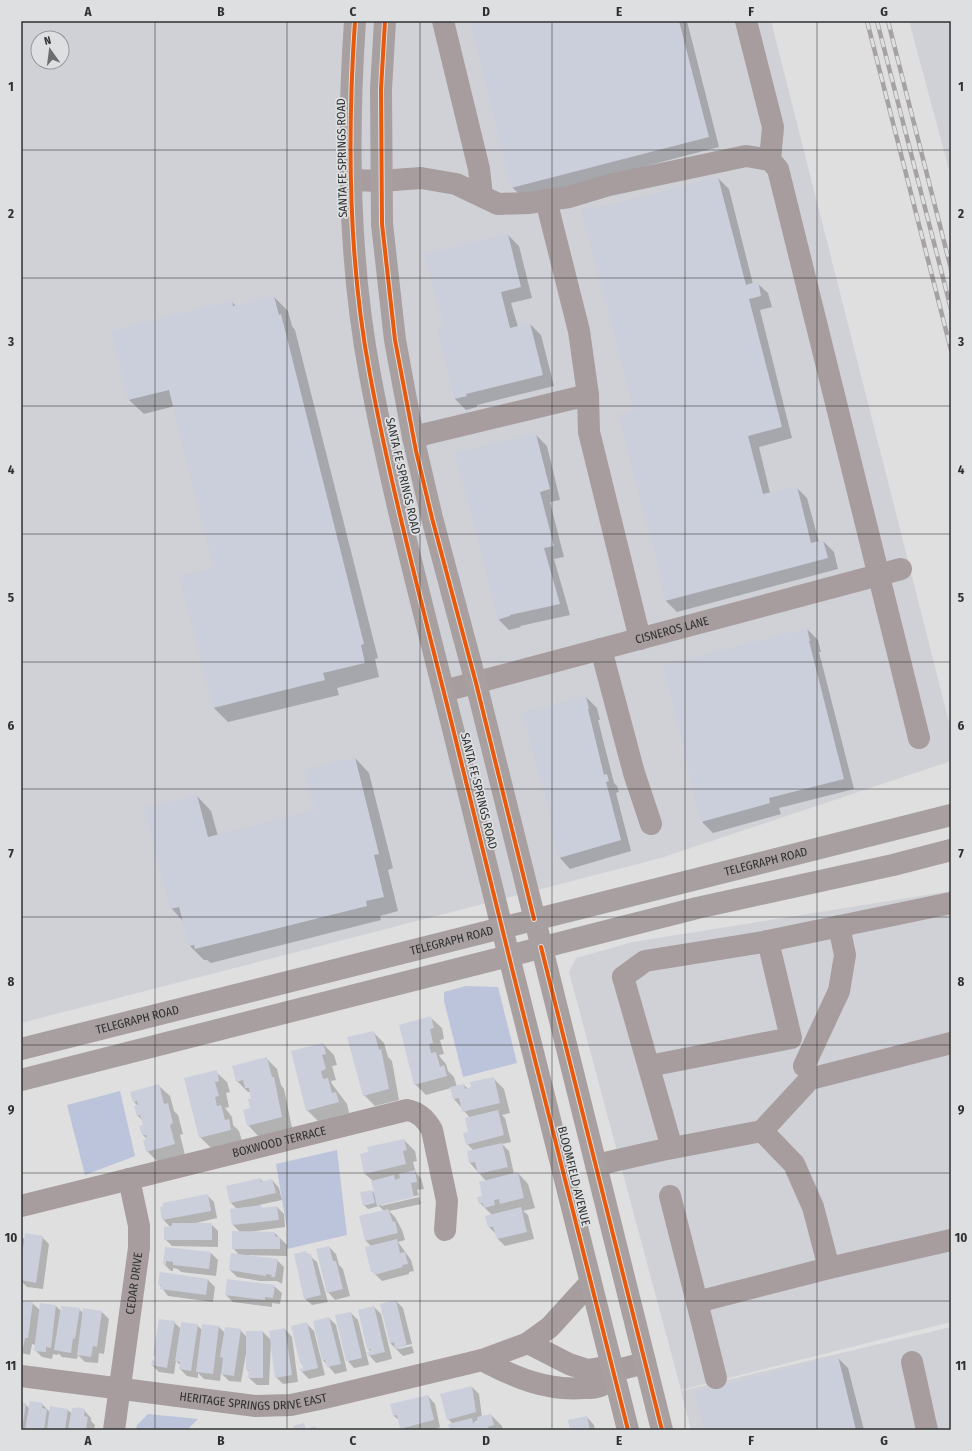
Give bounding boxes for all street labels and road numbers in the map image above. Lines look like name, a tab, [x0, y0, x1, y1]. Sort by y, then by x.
street label: SANTA FE SPRINGS ROAD	[334, 98, 350, 218]
street label: SANTA FE SPRINGS ROAD	[383, 416, 423, 536]
street label: CISNEROS LANE	[634, 614, 711, 647]
street label: SANTA FE SPRINGS ROAD	[458, 731, 500, 851]
street label: TELEGRAPH ROAD	[723, 844, 809, 879]
street label: TELEGRAPH ROAD	[409, 923, 495, 958]
street label: TELEGRAPH ROAD	[94, 1003, 180, 1037]
street label: BOXWOOD TERRACE	[231, 1123, 328, 1160]
street label: BLOOMFIELD AVENUE	[555, 1125, 593, 1227]
street label: CEDAR DRIVE	[123, 1251, 145, 1315]
street label: HERITAGE SPRINGS DRIVE EAST	[179, 1389, 328, 1413]

